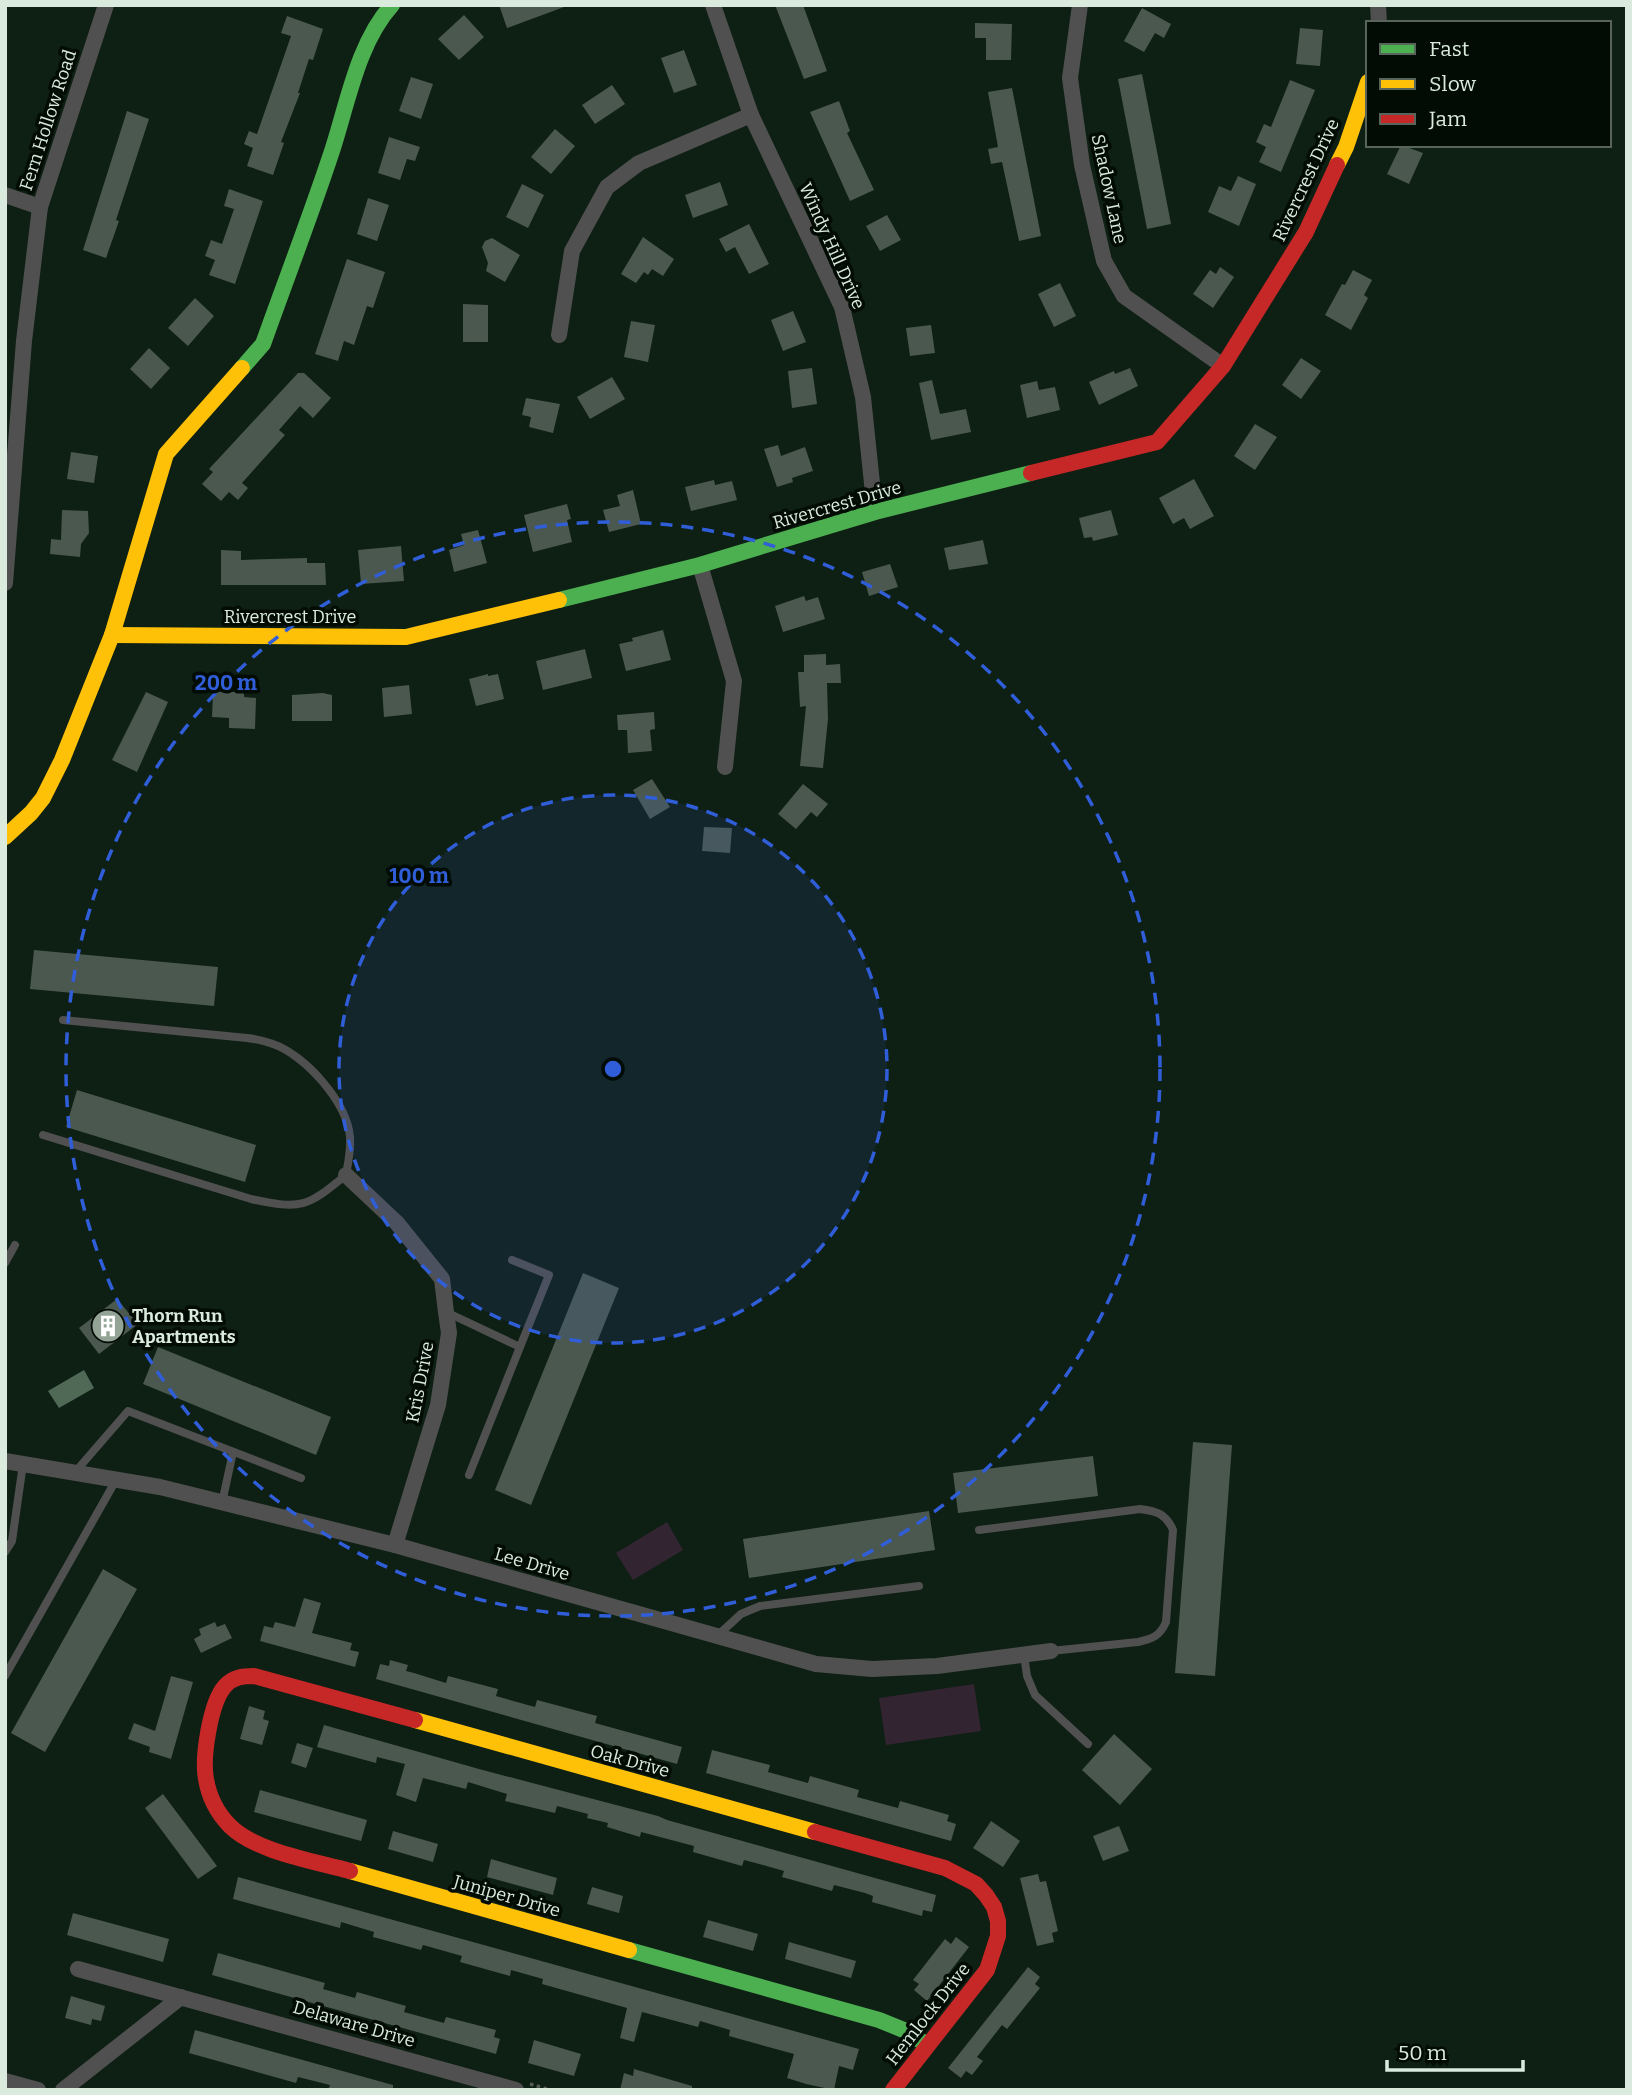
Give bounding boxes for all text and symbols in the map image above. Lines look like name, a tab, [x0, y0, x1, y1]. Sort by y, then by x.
legend	[1366, 21, 1611, 147]
text: Fast	[1429, 36, 1470, 62]
street label: Fern Hollow Road	[15, 46, 81, 193]
text: Slow	[1429, 71, 1476, 97]
text: Jam	[1428, 106, 1467, 132]
street label: Rivercrest Drive	[1268, 115, 1344, 245]
street label: Shadow Lane	[1087, 132, 1131, 246]
street label: Windy Hill Drive	[794, 179, 870, 313]
street label: Rivercrest Drive	[770, 476, 904, 534]
street label: Rivercrest Drive	[224, 606, 356, 628]
text: 200 m	[195, 670, 257, 696]
text: 100 m	[389, 863, 449, 889]
centre of rings	[601, 1057, 625, 1081]
place label: Thorn Run Apartments	[132, 1305, 236, 1348]
building icon: Thorn Run Apartments	[89, 1307, 127, 1345]
street label: Kris Drive	[401, 1340, 439, 1424]
street label: Lee Drive	[492, 1543, 572, 1585]
street label: Oak Drive	[588, 1740, 672, 1782]
street label: Juniper Drive	[450, 1870, 563, 1922]
street label: Hemlock Drive	[881, 1959, 975, 2069]
street label: Delaware Drive	[290, 1996, 418, 2052]
scale bar	[1387, 2028, 1524, 2072]
text: 50 m	[1398, 2040, 1447, 2066]

